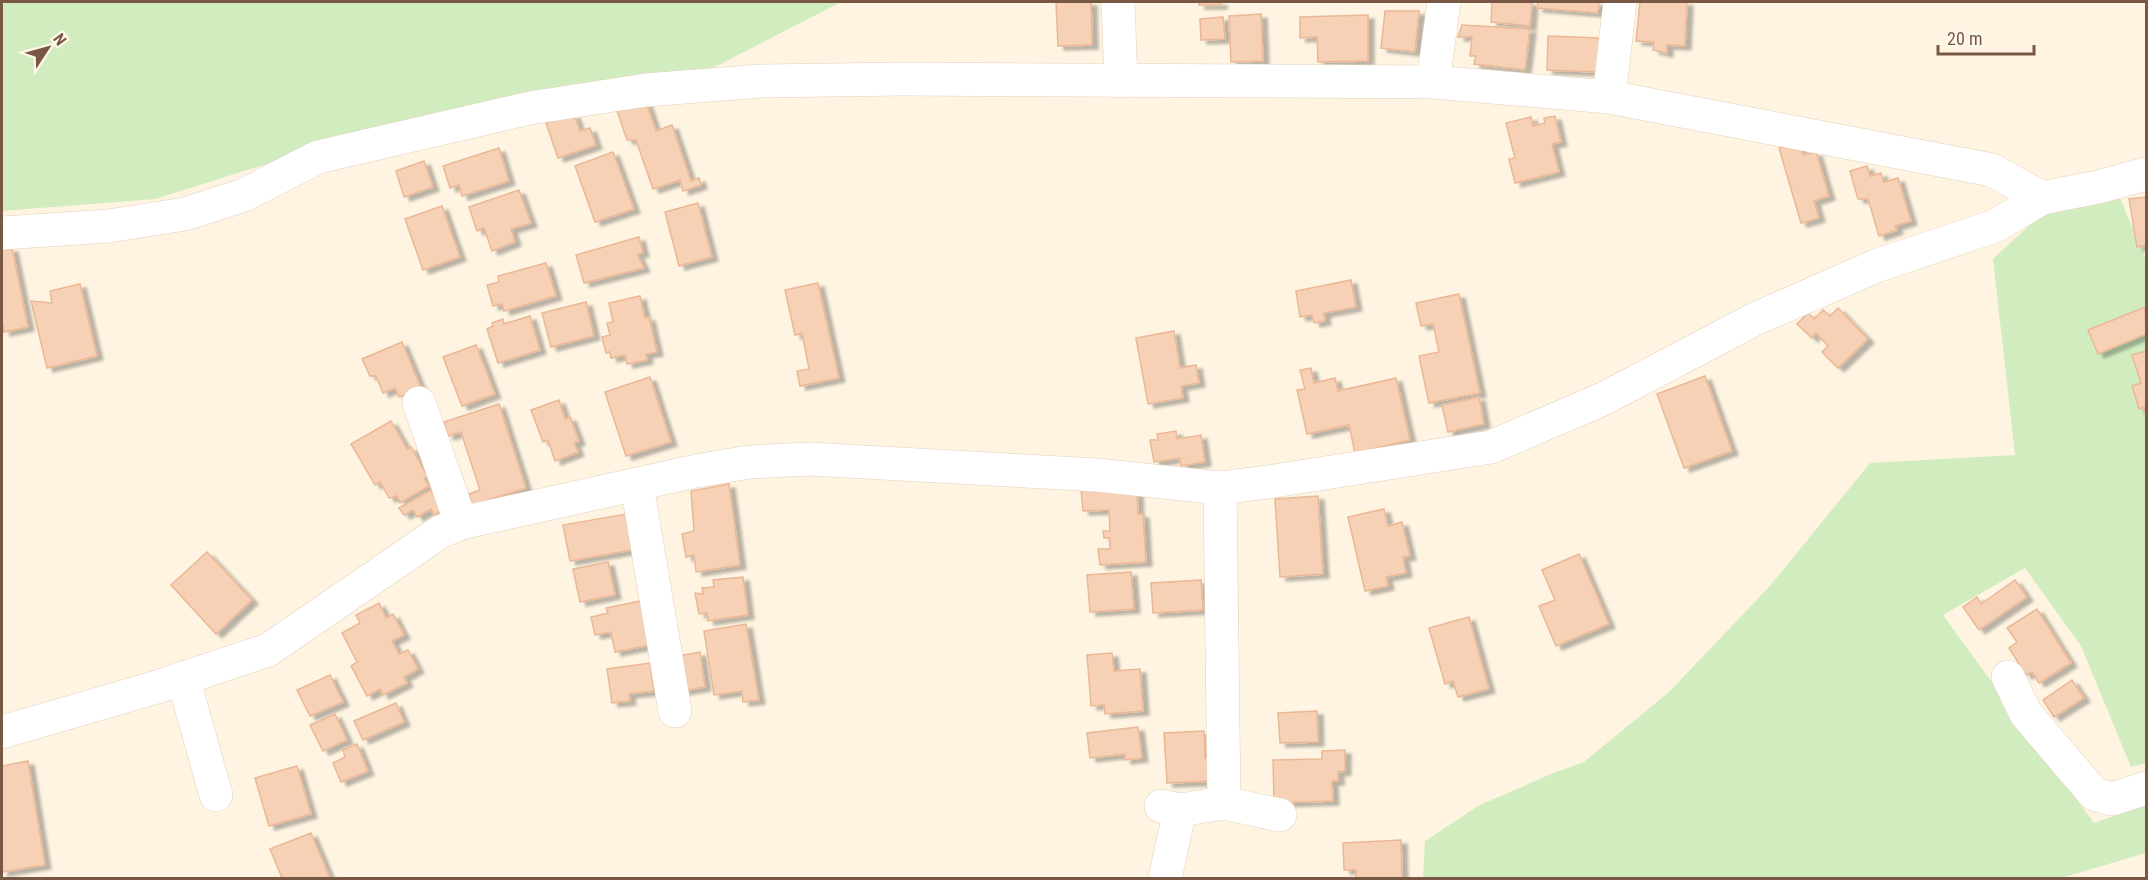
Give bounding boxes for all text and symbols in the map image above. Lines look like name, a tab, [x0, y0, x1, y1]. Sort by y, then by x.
north arrow	[18, 18, 78, 78]
scale bar	[1938, 18, 2034, 56]
text: 20 m	[1947, 28, 1982, 49]
text: N	[49, 30, 70, 49]

